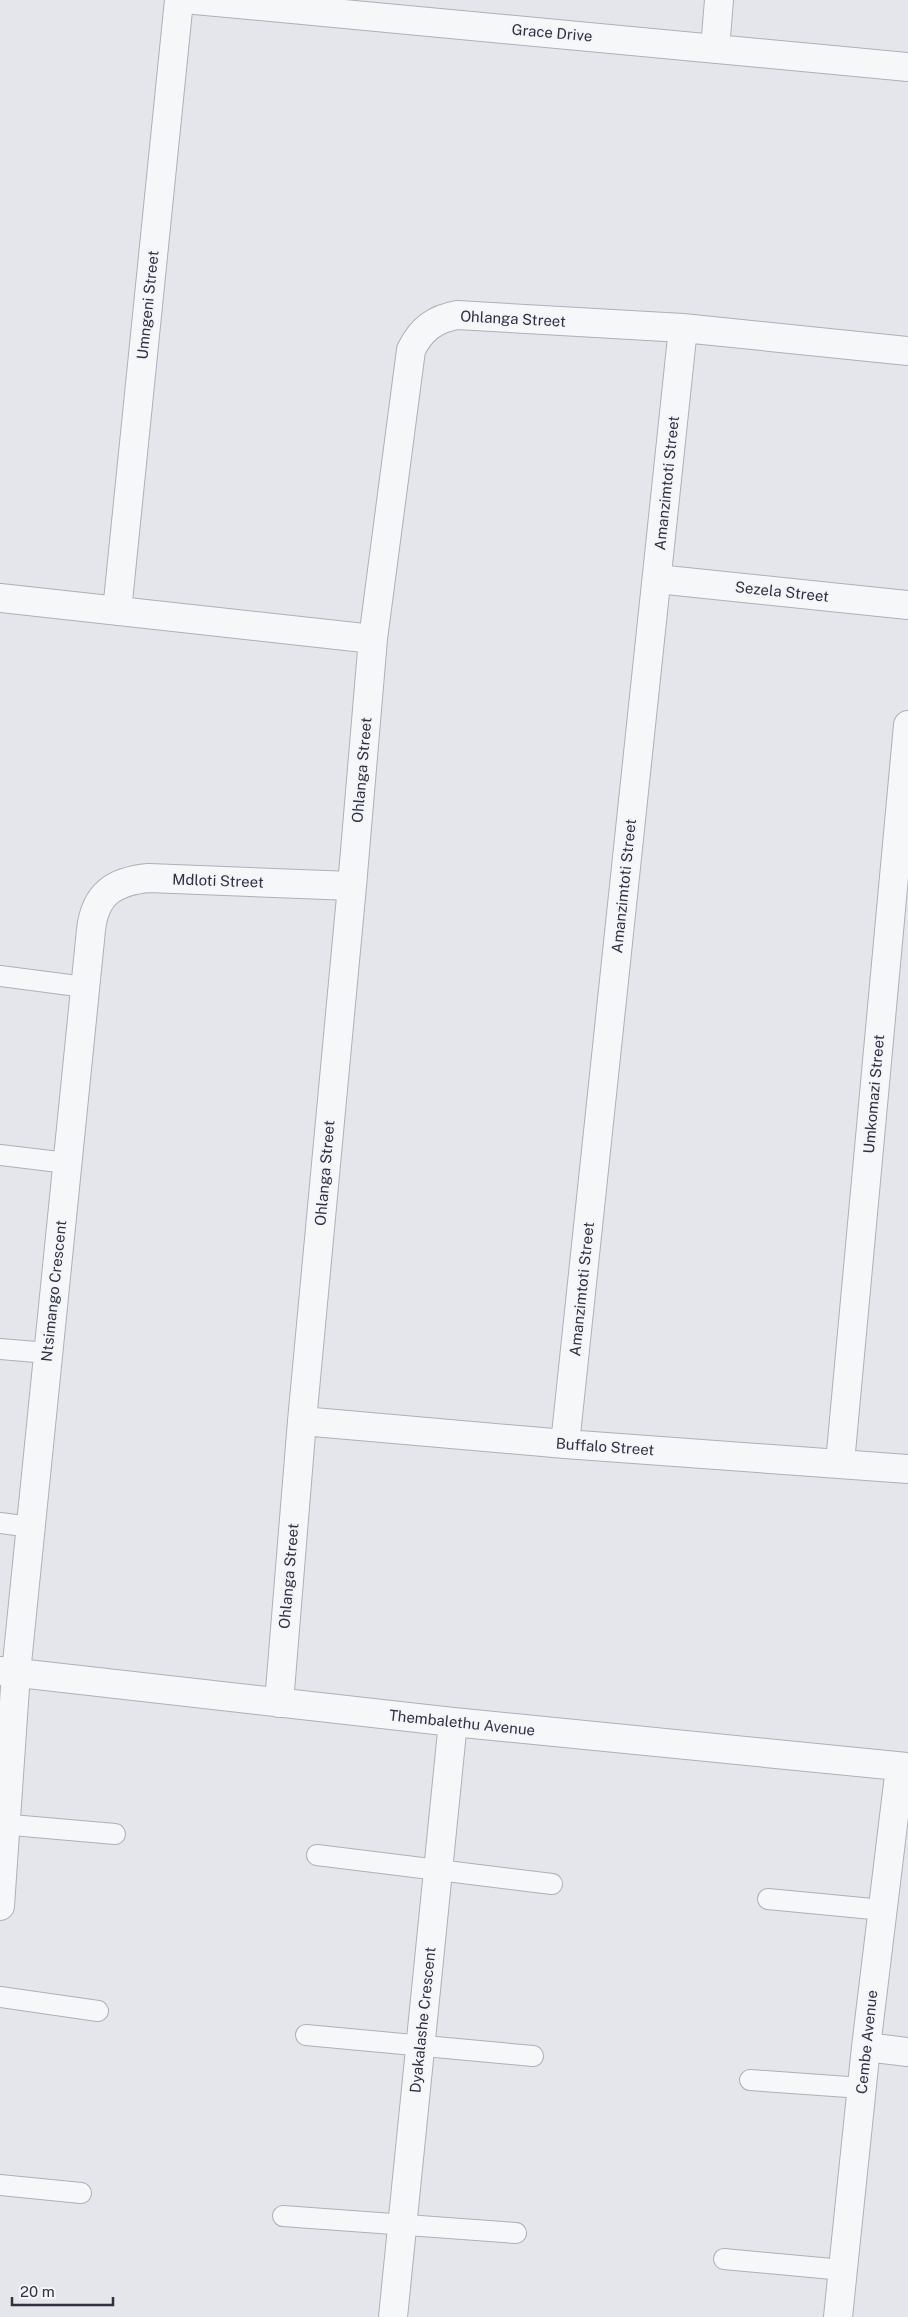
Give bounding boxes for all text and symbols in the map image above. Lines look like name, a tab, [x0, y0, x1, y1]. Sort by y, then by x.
street label: Grace Drive	[511, 21, 593, 44]
street label: Umngeni Street	[133, 249, 162, 360]
street label: Ohlanga Street	[460, 307, 566, 330]
street label: Amanzimtoti Street	[651, 415, 682, 551]
street label: Sezela Street	[734, 578, 830, 605]
street label: Ohlanga Street	[348, 716, 375, 823]
street label: Amanzimtoti Street	[608, 818, 639, 954]
street label: Mdloti Street	[172, 870, 264, 891]
street label: Umkomazi Street	[860, 1033, 887, 1154]
street label: Ohlanga Street	[311, 1119, 338, 1226]
street label: Ntsimango Crescent	[38, 1219, 69, 1363]
street label: Amanzimtoti Street	[566, 1221, 597, 1357]
street label: Buffalo Street	[555, 1435, 655, 1458]
street label: Ohlanga Street	[275, 1522, 302, 1629]
street label: Thembalethu Avenue	[388, 1706, 536, 1739]
street label: Dyakalashe Crescent	[406, 1946, 439, 2094]
street label: Cembe Avenue	[853, 1989, 880, 2095]
scale bar	[12, 2274, 114, 2306]
text: 20 m	[20, 2283, 55, 2300]

